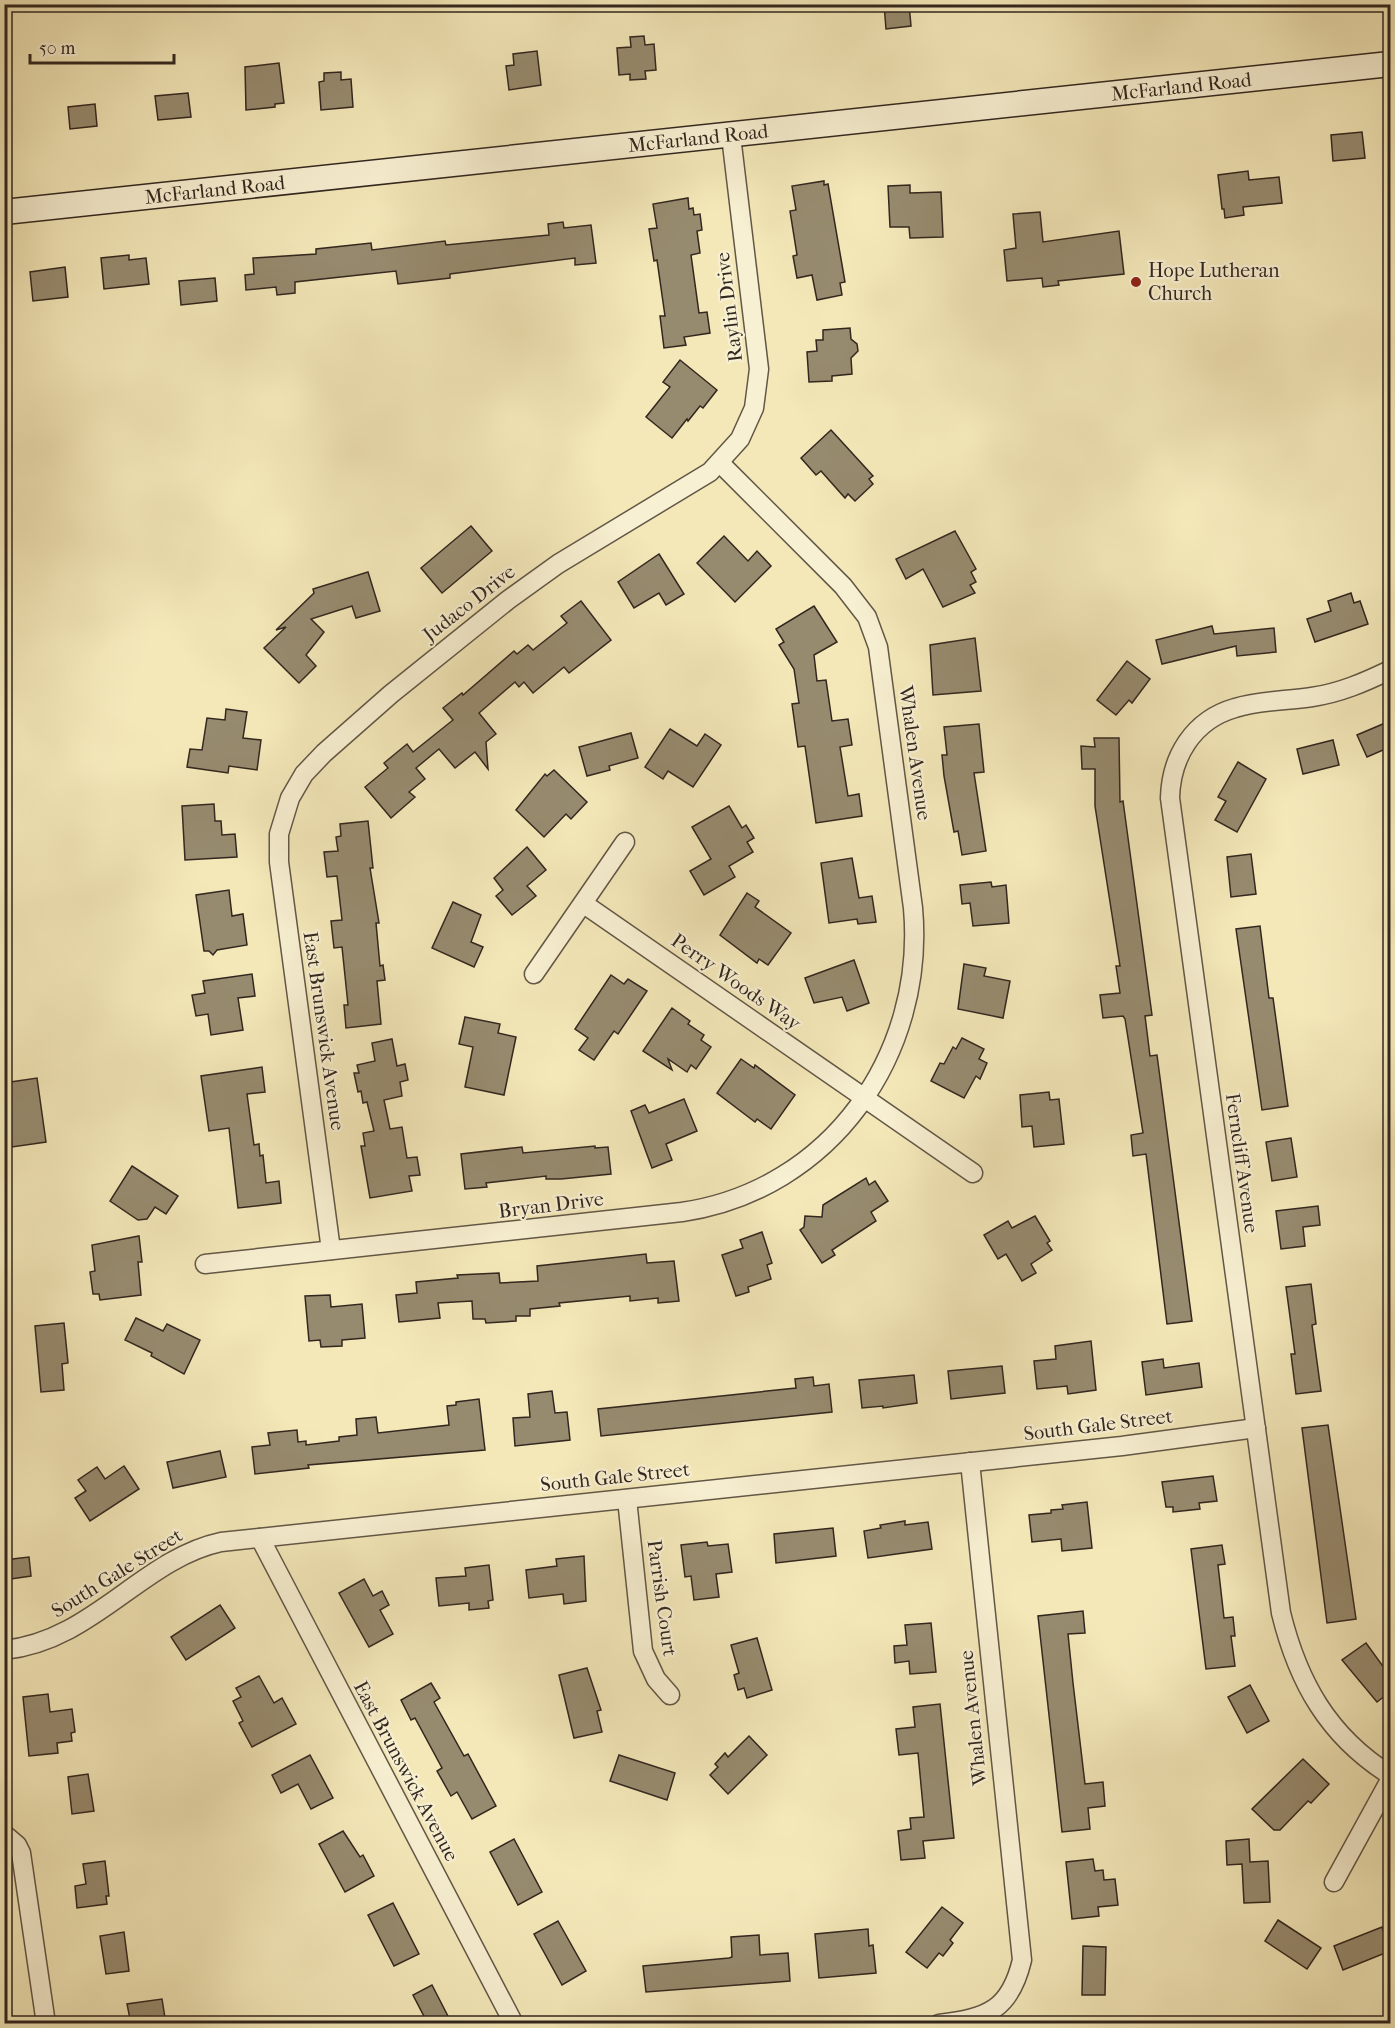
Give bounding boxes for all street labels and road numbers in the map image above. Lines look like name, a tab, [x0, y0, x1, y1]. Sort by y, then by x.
street label: McFarland Road	[1110, 67, 1254, 105]
street label: McFarland Road	[627, 119, 771, 157]
street label: McFarland Road	[143, 170, 287, 208]
street label: Raylin Drive	[711, 251, 747, 363]
street label: Judaco Drive	[417, 560, 520, 647]
street label: Whalen Avenue	[894, 683, 936, 822]
street label: Perry Woods Way	[667, 929, 806, 1036]
street label: East Brunswick Avenue	[299, 930, 349, 1132]
street label: Ferncliff Avenue	[1221, 1091, 1263, 1235]
street label: Bryan Drive	[497, 1187, 605, 1223]
street label: South Gale Street	[1022, 1404, 1174, 1446]
street label: South Gale Street	[539, 1458, 691, 1496]
street label: South Gale Street	[47, 1524, 187, 1622]
street label: Parrish Court	[642, 1538, 682, 1658]
street label: Whalen Avenue	[954, 1649, 992, 1788]
street label: East Brunswick Avenue	[349, 1677, 463, 1865]

